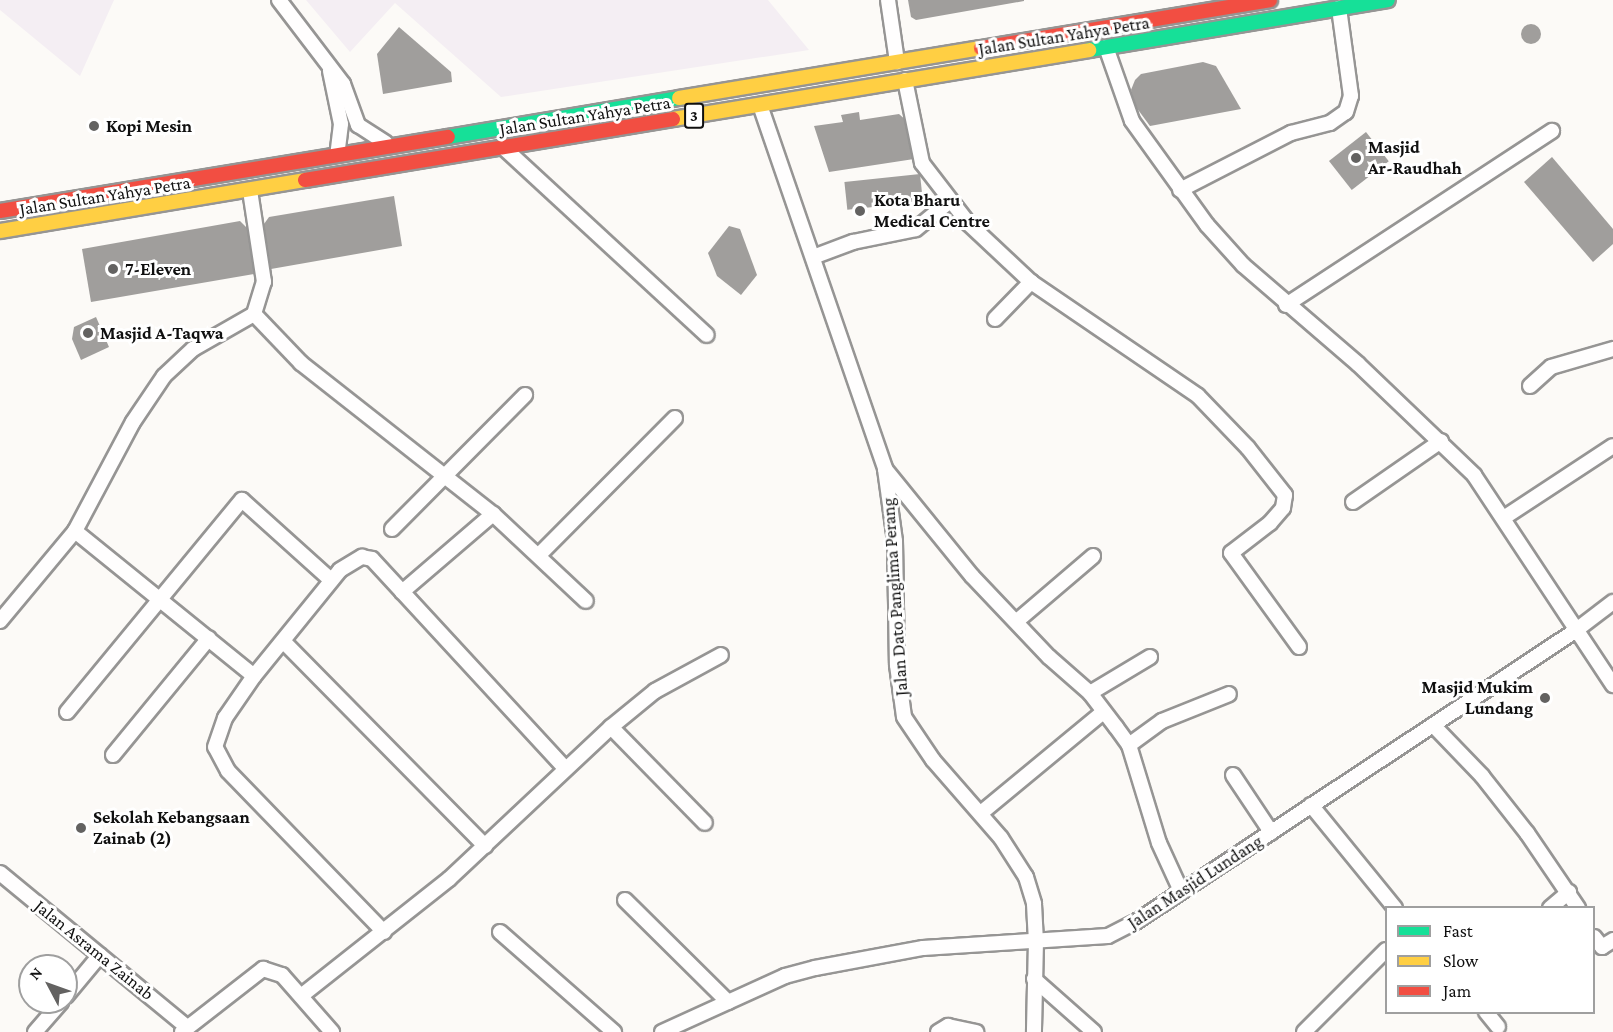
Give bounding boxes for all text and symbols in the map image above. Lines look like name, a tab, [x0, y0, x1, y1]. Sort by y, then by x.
street label: Jalan Sultan Yahya Petra	[977, 12, 1151, 60]
street label: Jalan Sultan Yahya Petra	[498, 92, 672, 140]
road number: 3	[684, 103, 704, 129]
place label: Kopi Mesin	[106, 115, 192, 137]
marker: Kopi Mesin	[87, 119, 101, 133]
place label: Masjid Ar-Raudhah	[1368, 137, 1462, 180]
marker: Masjid Ar-Raudhah	[1349, 151, 1363, 165]
street label: Jalan Sultan Yahya Petra	[18, 172, 192, 220]
place label: Kota Bharu Medical Centre	[874, 190, 990, 232]
marker: Kota Bharu Medical Centre	[851, 202, 869, 220]
place label: 7-Eleven	[125, 258, 191, 280]
marker: 7-Eleven	[106, 262, 120, 276]
place label: Masjid A-Taqwa	[100, 322, 224, 344]
marker: Masjid A-Taqwa	[81, 326, 95, 340]
street label: Jalan Dato Panglima Perang	[877, 497, 913, 697]
place label: Masjid Mukim Lundang	[1422, 677, 1533, 720]
marker: Masjid Mukim Lundang	[1538, 691, 1552, 705]
place label: Sekolah Kebangsaan Zainab (2)	[93, 807, 250, 850]
marker: Sekolah Kebangsaan Zainab (2)	[74, 821, 88, 835]
street label: Jalan Masjid Lundang	[1124, 830, 1266, 934]
street label: Jalan Asrama Zainab	[30, 895, 158, 1005]
legend	[1385, 906, 1595, 1014]
text: Fast	[1443, 921, 1473, 941]
text: Slow	[1443, 951, 1478, 971]
north arrow	[18, 954, 78, 1014]
text: N	[26, 963, 46, 983]
text: Jam	[1443, 981, 1471, 1001]

